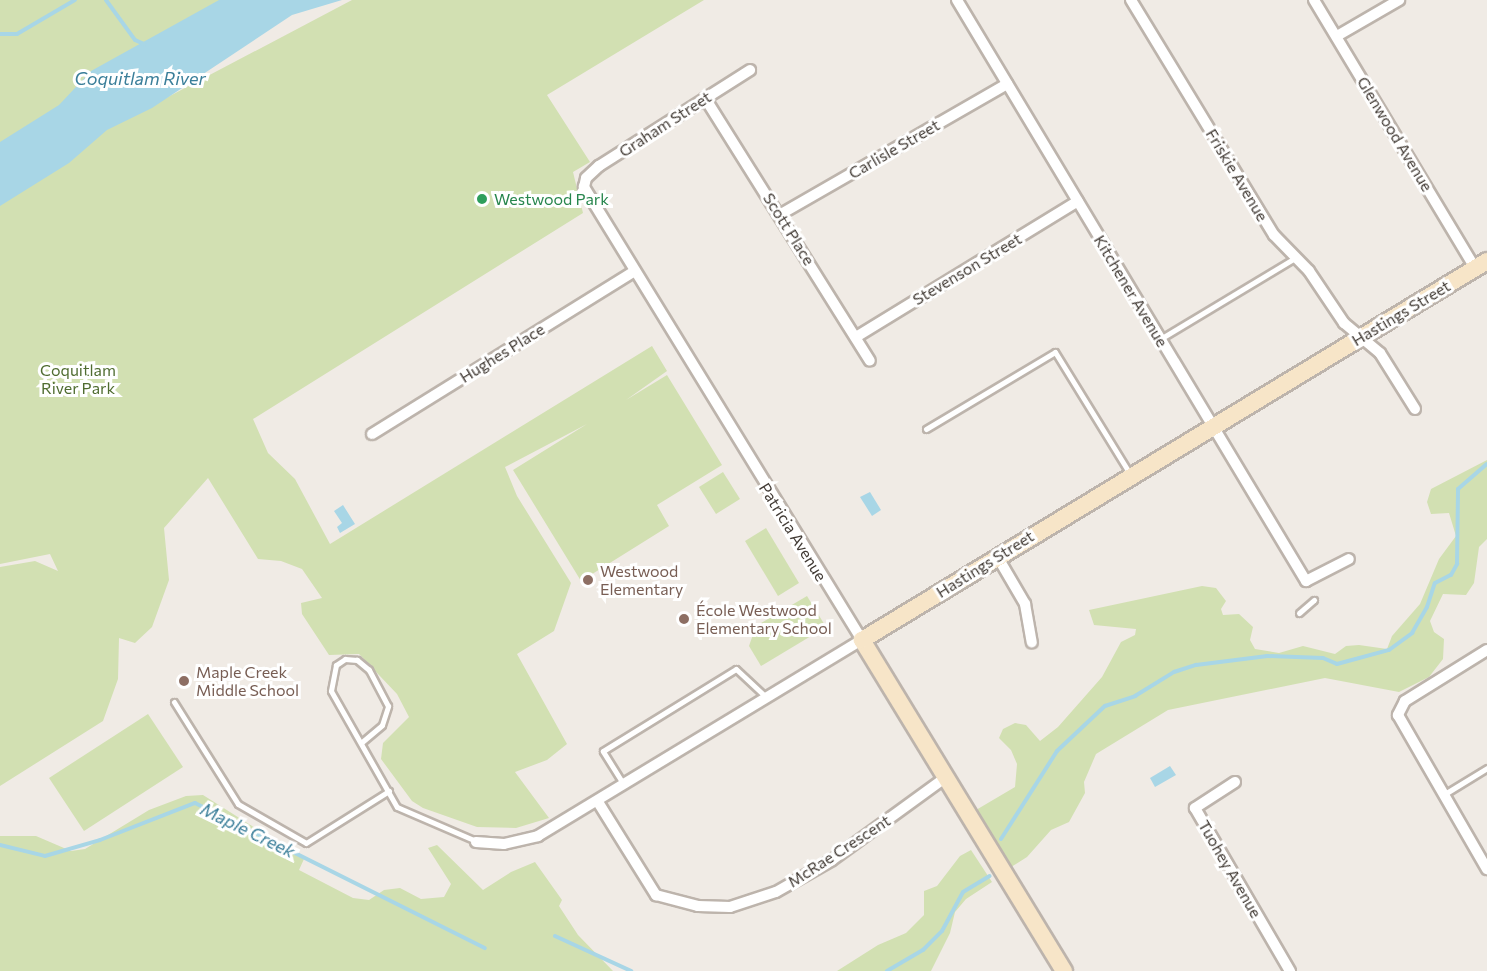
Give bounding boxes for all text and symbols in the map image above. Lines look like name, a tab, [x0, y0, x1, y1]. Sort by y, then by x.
water label: Coquitlam River	[74, 67, 206, 89]
street label: Glenwood Avenue	[1353, 73, 1437, 195]
street label: Graham Street	[615, 87, 715, 161]
street label: Carlisle Street	[845, 115, 943, 183]
street label: Friskie Avenue	[1202, 125, 1272, 225]
place label: Westwood Park	[494, 189, 609, 209]
street label: Scott Place	[759, 189, 819, 269]
marker: Westwood Park	[475, 192, 489, 206]
street label: Stevenson Street	[909, 229, 1025, 309]
street label: Kitchener Avenue	[1090, 232, 1172, 350]
street label: Hastings Street	[1348, 276, 1454, 350]
street label: Hughes Place	[456, 319, 548, 387]
park label: Coquitlam River Park	[40, 360, 116, 398]
street label: Patricia Avenue	[755, 479, 831, 585]
street label: Hastings Street	[933, 526, 1037, 602]
place label: Westwood Elementary	[600, 561, 683, 599]
marker: Westwood Elementary	[581, 573, 595, 587]
place label: École Westwood Elementary School	[696, 600, 832, 638]
marker: École Westwood Elementary School	[677, 612, 691, 626]
place label: Maple Creek Middle School	[196, 662, 299, 700]
marker: Maple Creek Middle School	[177, 674, 191, 688]
water label: Maple Creek	[197, 798, 299, 862]
street label: McRae Crescent	[784, 811, 894, 891]
street label: Tuohey Avenue	[1194, 817, 1266, 921]

